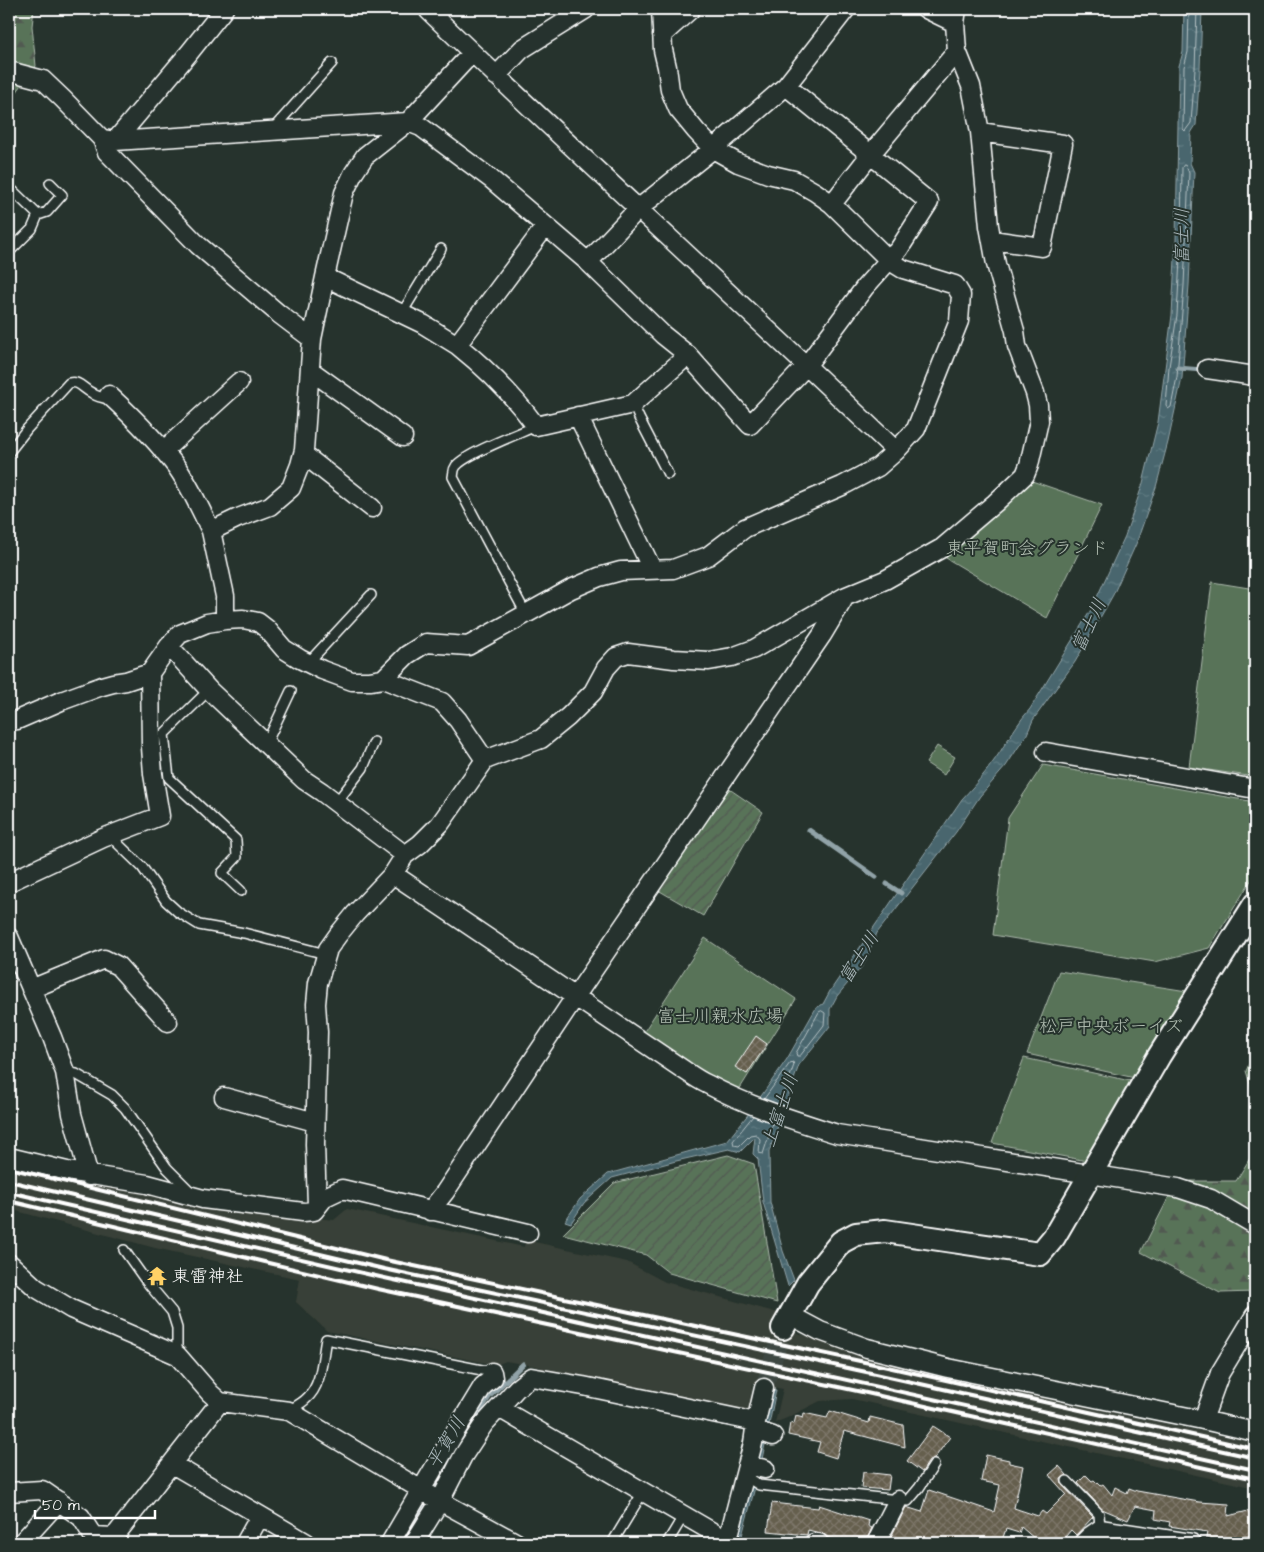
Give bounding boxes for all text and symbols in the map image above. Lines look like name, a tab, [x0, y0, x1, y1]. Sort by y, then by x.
water label: 富士川	[1169, 207, 1196, 265]
park label: 東平賀町会グランド	[946, 536, 1108, 561]
water label: 富士川	[1065, 594, 1114, 657]
water label: 富士川	[832, 927, 886, 989]
park label: 富士川親水広場	[657, 1004, 783, 1029]
park label: 松戸中央ボーイズ	[1039, 1014, 1183, 1039]
water label: 上富士川	[755, 1070, 806, 1151]
place label: 東雷神社	[172, 1264, 244, 1289]
temple icon: 東雷神社	[146, 1265, 168, 1287]
water label: 平賀川	[420, 1411, 473, 1474]
scale bar	[35, 1487, 155, 1519]
text: 50 m	[42, 1495, 80, 1516]

